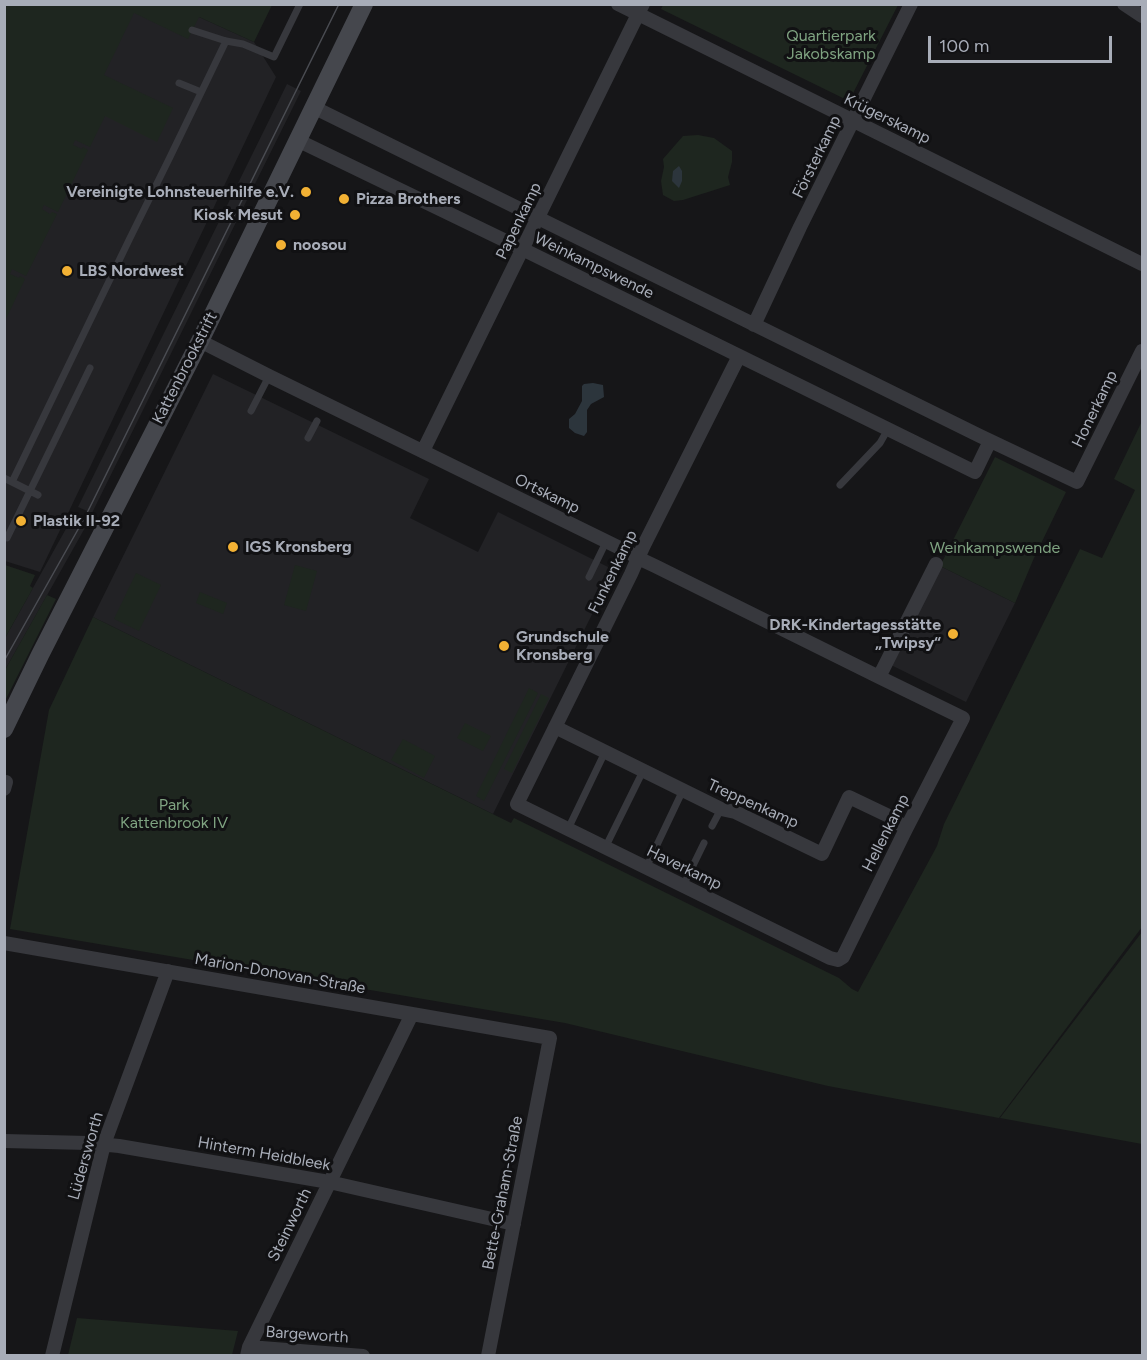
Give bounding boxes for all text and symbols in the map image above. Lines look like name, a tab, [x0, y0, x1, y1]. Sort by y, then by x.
scale bar	[931, 24, 1116, 62]
park label: Quartierpark Jakobskamp	[786, 26, 876, 64]
text: 100 m	[939, 35, 989, 57]
street label: Krügerskamp	[841, 90, 933, 148]
street label: Försterkamp	[789, 112, 845, 202]
street label: Papenkamp	[492, 179, 546, 263]
place label: Vereinigte Lohnsteuerhilfe e.V.	[66, 182, 294, 202]
marker: Vereinigte Lohnsteuerhilfe e.V.	[299, 185, 313, 199]
place label: Pizza Brothers	[356, 189, 461, 209]
marker: Pizza Brothers	[337, 192, 351, 206]
place label: Kiosk Mesut	[193, 205, 283, 225]
marker: Kiosk Mesut	[288, 208, 302, 222]
street label: Weinkampswende	[531, 229, 657, 303]
place label: noosou	[293, 235, 347, 255]
marker: noosou	[274, 238, 288, 252]
place label: LBS Nordwest	[79, 261, 184, 281]
marker: LBS Nordwest	[60, 264, 74, 278]
street label: Kattenbrookstrift	[148, 309, 222, 427]
street label: Honerkamp	[1068, 367, 1122, 451]
street label: Ortskamp	[511, 470, 583, 518]
place label: Plastik II-92	[33, 511, 120, 531]
marker: Plastik II-92	[14, 514, 28, 528]
street label: Funkenkamp	[585, 527, 641, 617]
place label: IGS Kronsberg	[245, 537, 352, 557]
park label: Weinkampswende	[930, 538, 1060, 558]
marker: IGS Kronsberg	[226, 540, 240, 554]
place label: DRK-Kindertagesstätte „Twipsy“	[769, 615, 941, 653]
place label: Grundschule Kronsberg	[516, 627, 609, 665]
marker: DRK-Kindertagesstätte „Twipsy“	[946, 627, 960, 641]
marker: Grundschule Kronsberg	[497, 639, 511, 653]
street label: Treppenkamp	[705, 775, 801, 833]
street label: Hellenkamp	[858, 791, 914, 875]
park label: Park Kattenbrook IV	[120, 795, 228, 833]
street label: Haverkamp	[643, 842, 725, 894]
street label: Marion-Donovan-Straße	[193, 950, 367, 998]
street label: Lüdersworth	[64, 1110, 108, 1202]
street label: Bette-Graham-Straße	[479, 1114, 527, 1272]
street label: Hinterm Heidbleek	[196, 1133, 332, 1175]
street label: Steinworth	[264, 1185, 316, 1265]
street label: Bargeworth	[265, 1323, 349, 1347]

